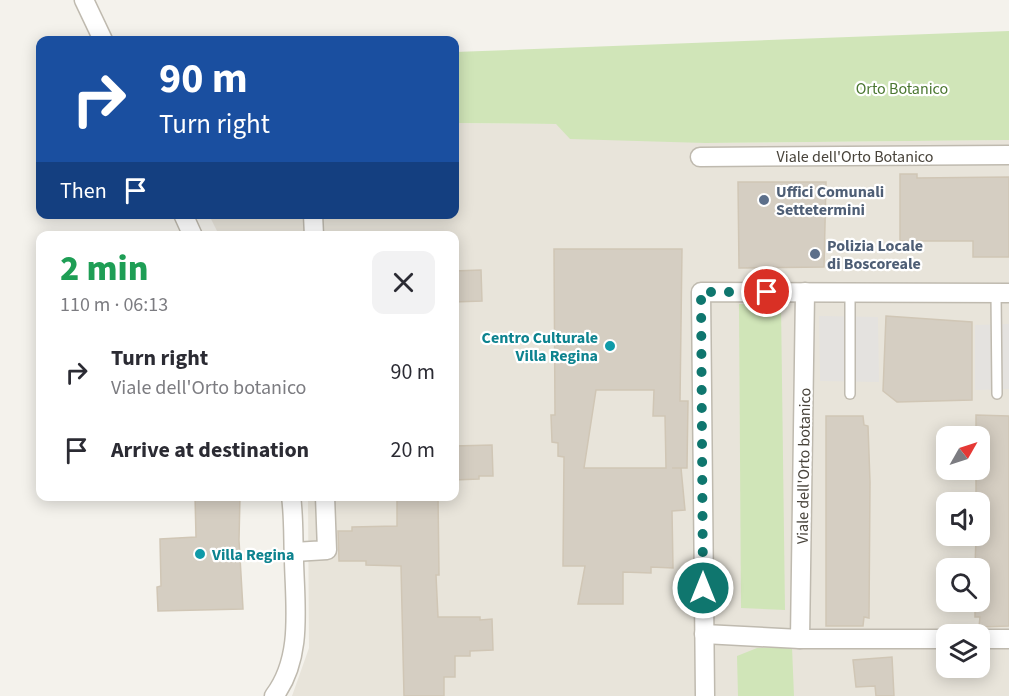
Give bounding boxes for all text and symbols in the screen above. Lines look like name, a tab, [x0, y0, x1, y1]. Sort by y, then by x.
text: 90 m	[159, 49, 248, 109]
icon: right	[60, 60, 138, 138]
park label: Orto Botanico	[856, 78, 948, 100]
text: Turn right	[159, 105, 270, 144]
street label: Viale dell'Orto Botanico	[777, 146, 933, 168]
icon: arrive	[119, 174, 152, 207]
text: Then	[60, 175, 107, 207]
place label: Uffici Comunali Settetermini	[776, 181, 884, 221]
marker: Uffici Comunali Settetermini	[757, 193, 771, 207]
place label: Polizia Locale di Boscoreale	[827, 235, 923, 275]
text: 2 min	[60, 243, 148, 294]
marker: Polizia Locale di Boscoreale	[808, 247, 822, 261]
button: close	[372, 251, 435, 314]
pin	[741, 266, 792, 317]
icon: arrive	[750, 275, 783, 308]
text: 110 m · 06:13	[60, 291, 168, 319]
place label: Centro Culturale Villa Regina	[482, 327, 598, 367]
marker: Centro Culturale Villa Regina	[603, 339, 617, 353]
text: Turn right	[111, 342, 208, 374]
icon: right	[60, 356, 93, 389]
text: 90 m	[390, 356, 435, 388]
text: Viale dell'Orto botanico	[111, 374, 306, 402]
street label: Viale dell'Orto botanico	[792, 388, 816, 544]
north arrow	[936, 426, 990, 480]
map controls	[936, 426, 990, 678]
icon: arrive	[60, 434, 93, 467]
text: Arrive at destination	[111, 434, 309, 466]
text: 20 m	[390, 434, 435, 466]
button: sound	[936, 492, 990, 546]
place label: Villa Regina	[211, 544, 294, 566]
marker: Villa Regina	[193, 547, 207, 561]
position arrow	[671, 556, 735, 620]
button: search	[936, 558, 990, 612]
button: layers	[936, 624, 990, 678]

